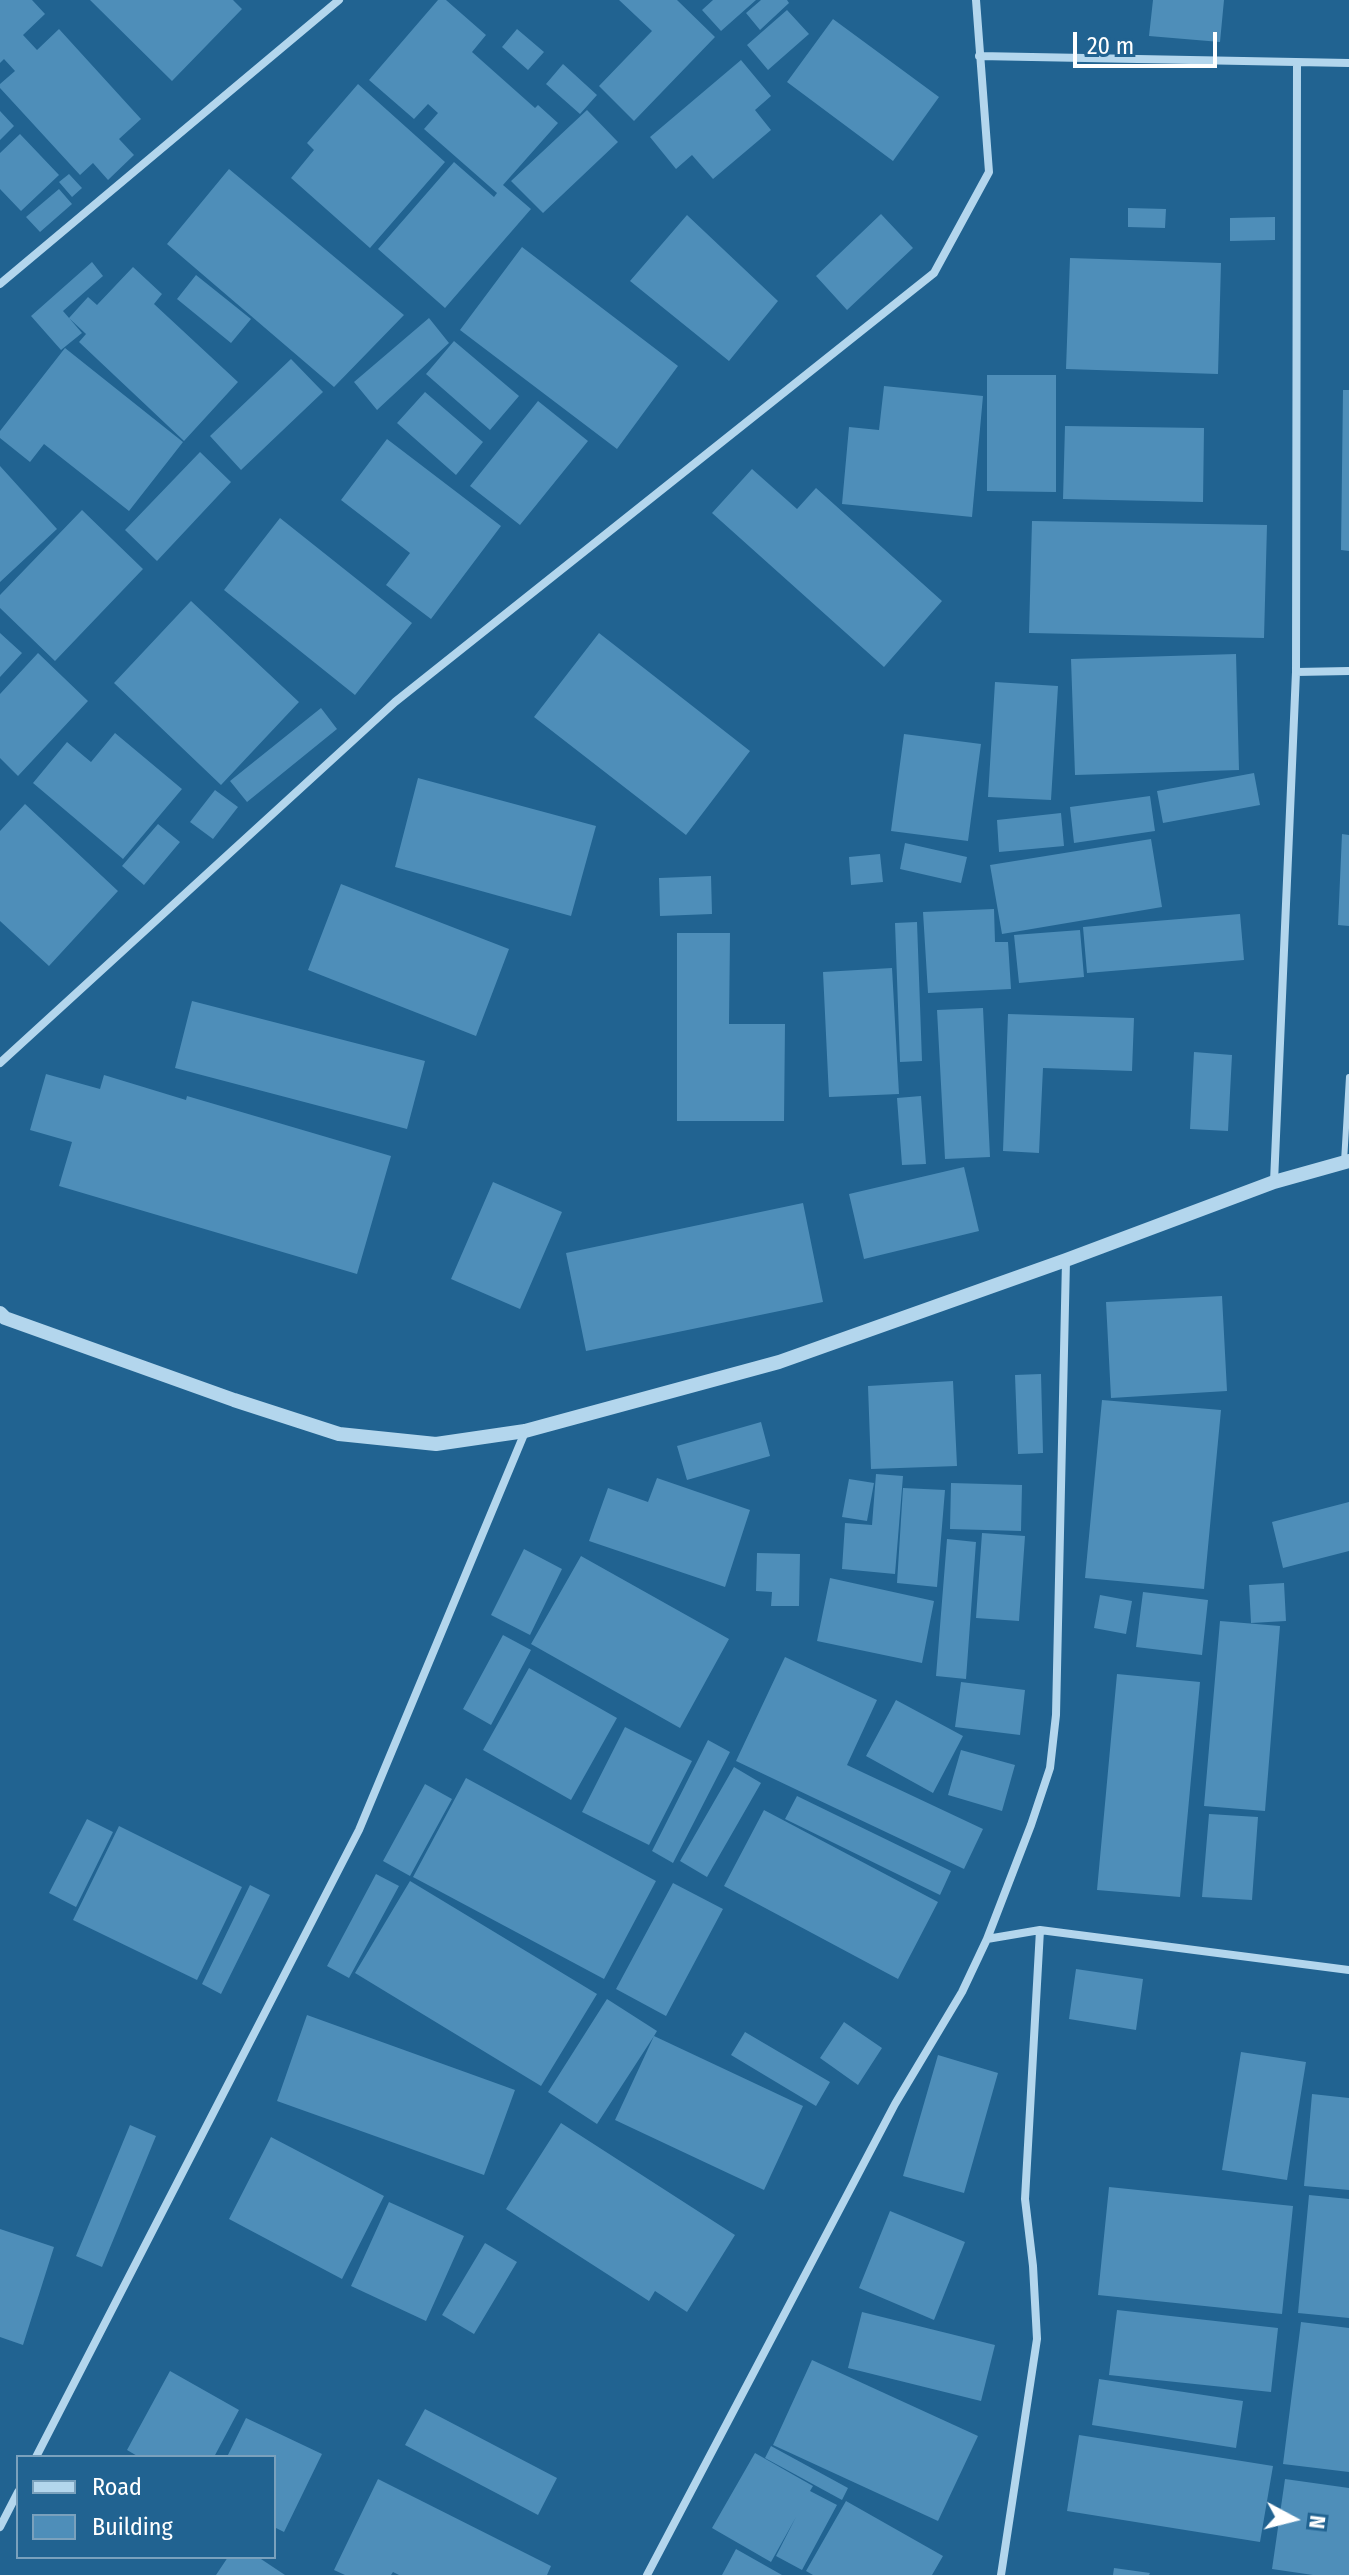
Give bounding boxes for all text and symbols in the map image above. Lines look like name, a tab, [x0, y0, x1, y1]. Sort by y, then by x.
scale bar	[1077, 16, 1221, 66]
text: 20 m	[1087, 32, 1134, 60]
legend	[16, 2455, 276, 2559]
text: Road	[92, 2473, 142, 2501]
north arrow	[1253, 2479, 1333, 2559]
text: Building	[92, 2513, 173, 2541]
text: N	[1303, 2514, 1332, 2530]

